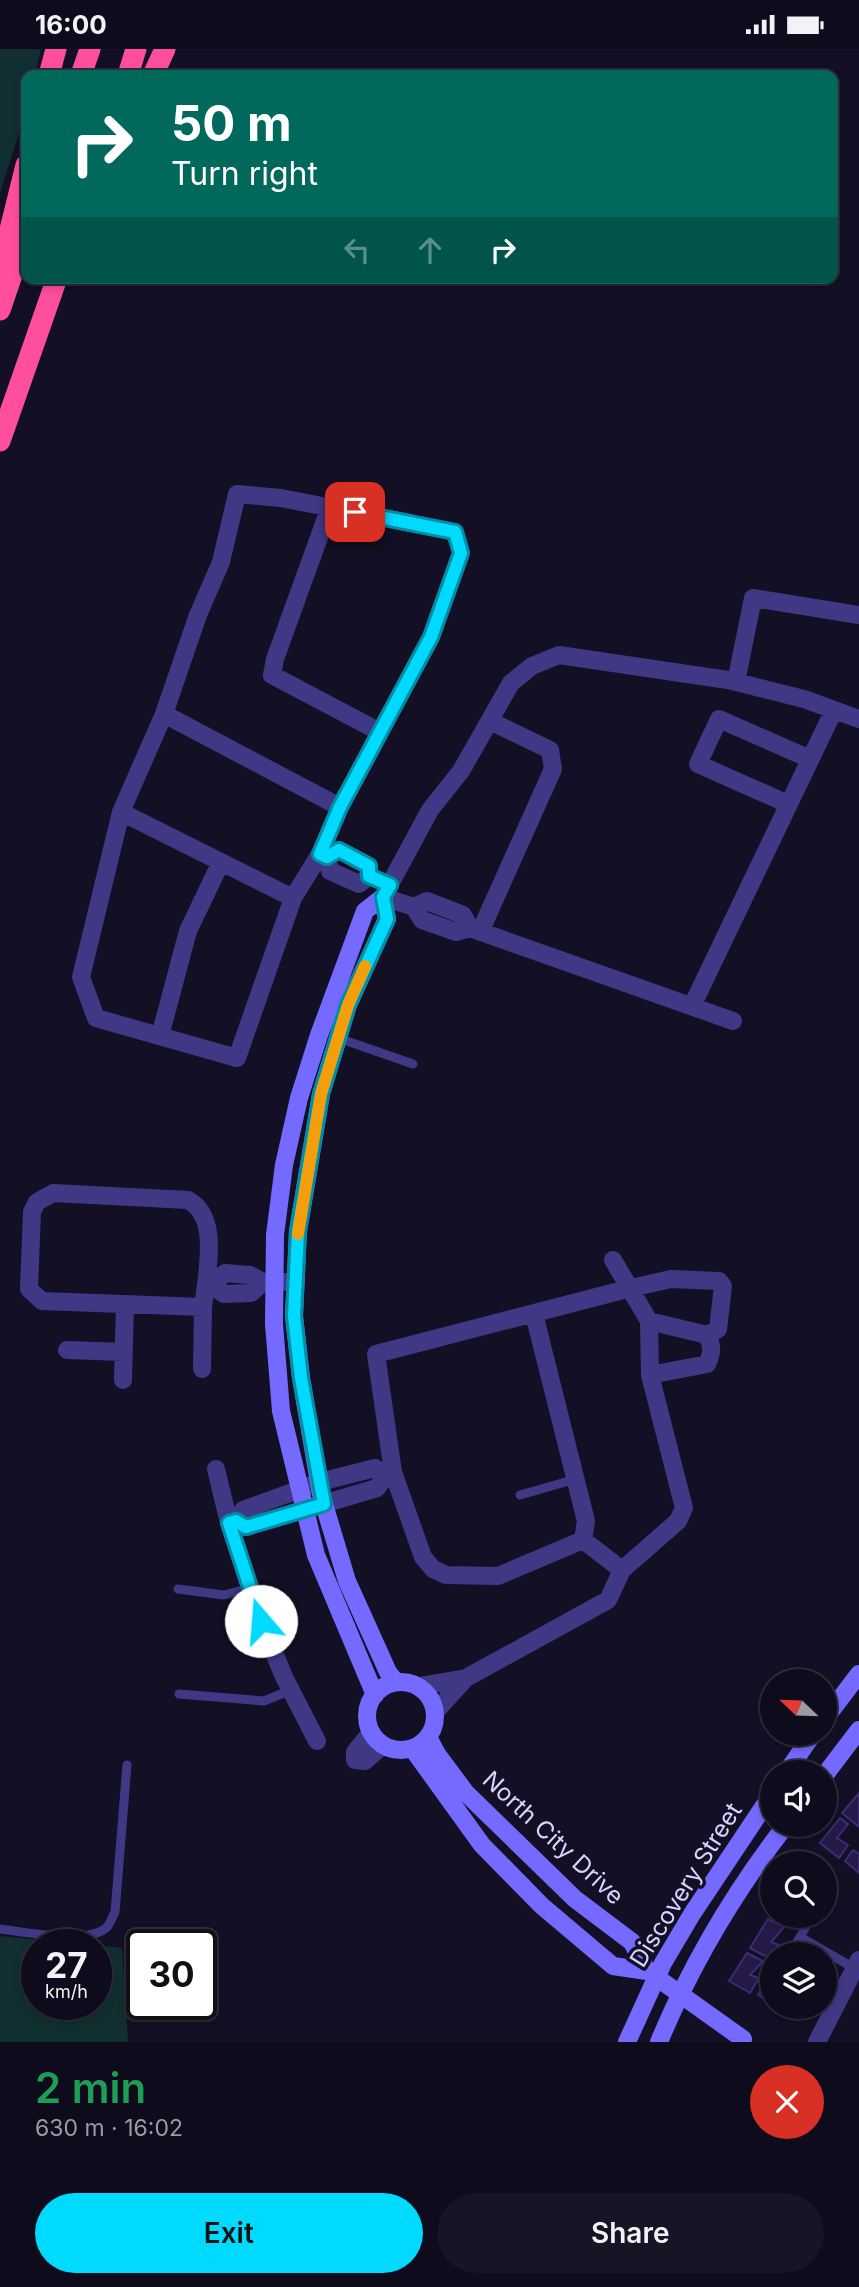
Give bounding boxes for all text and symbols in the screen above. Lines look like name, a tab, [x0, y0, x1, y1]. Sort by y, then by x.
text: 16:00	[35, 9, 107, 40]
text: 50 m	[171, 94, 292, 153]
icon: right	[56, 98, 147, 189]
text: Turn right	[171, 154, 318, 193]
icon: left	[338, 231, 376, 269]
icon: ahead	[411, 231, 449, 269]
icon: right	[484, 231, 522, 269]
pin	[325, 482, 385, 542]
icon: arrive	[336, 493, 374, 531]
position arrow	[224, 1584, 298, 1658]
north arrow	[760, 1669, 836, 1747]
map controls	[760, 1669, 837, 2019]
button: sound	[760, 1760, 837, 1837]
street label: North City Drive	[477, 1765, 630, 1910]
street label: Discovery Street	[624, 1797, 748, 1972]
button: search	[760, 1851, 837, 1928]
speed limit sign: 30	[126, 1929, 217, 2020]
button: layers	[760, 1942, 837, 2019]
text: 27	[45, 1944, 88, 1986]
text: km/h	[45, 1981, 88, 2002]
text: 2 min	[35, 2062, 146, 2113]
button: close	[750, 2065, 824, 2139]
text: 630 m · 16:02	[35, 2114, 183, 2142]
button: Exit	[35, 2193, 423, 2273]
button: Share	[437, 2193, 824, 2273]

